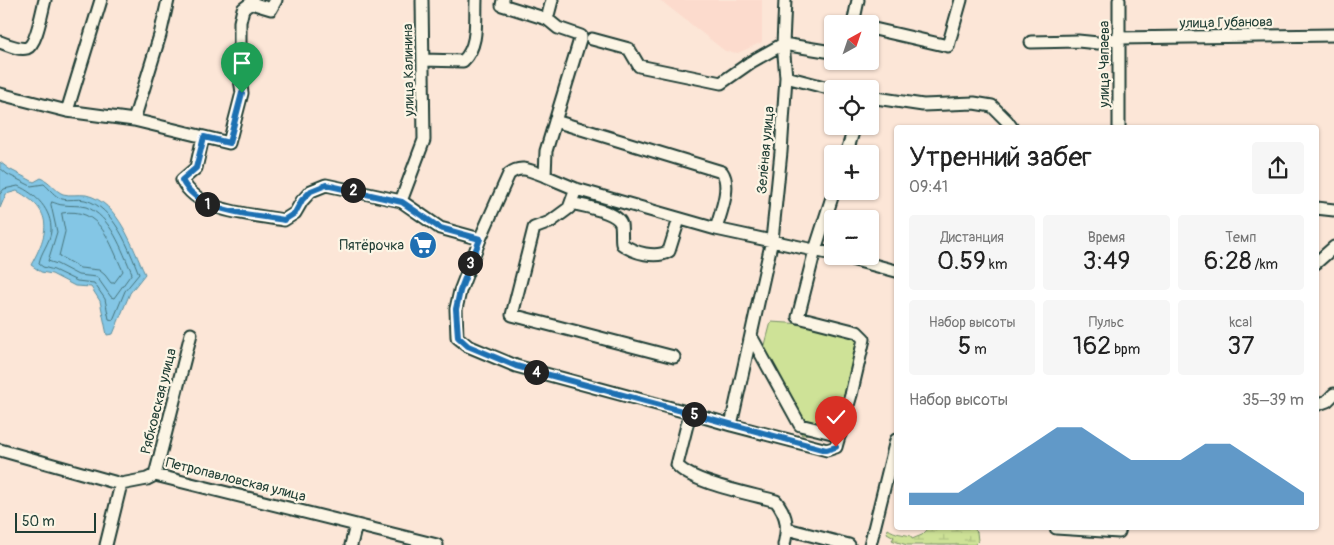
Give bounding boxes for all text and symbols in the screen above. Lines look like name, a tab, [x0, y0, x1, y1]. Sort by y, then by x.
street label: улица Губанова	[1178, 13, 1273, 32]
north arrow	[824, 15, 879, 70]
map controls	[824, 15, 879, 265]
street label: улица Чапаева	[1096, 21, 1113, 108]
street label: улица Калинина	[399, 23, 418, 118]
pin	[221, 42, 263, 93]
icon: arrive	[228, 49, 256, 77]
button: locate	[824, 80, 879, 135]
street label: Зелёная улица	[753, 105, 778, 195]
text: Утренний забег	[909, 140, 1092, 175]
button: share	[1252, 142, 1304, 194]
button: +	[824, 145, 879, 200]
text: 09:41	[909, 177, 948, 197]
pin: 2	[340, 178, 366, 202]
text: 2	[350, 182, 357, 199]
pin: 1	[194, 192, 220, 216]
text: 1	[205, 196, 210, 213]
button: −	[824, 210, 879, 265]
text: Дистанция	[940, 229, 1004, 246]
text: Время	[1088, 229, 1125, 246]
text: Темп	[1225, 229, 1256, 246]
supermarket icon: Пятёрочка	[408, 230, 438, 260]
place label: Пятёрочка	[340, 237, 404, 254]
text: 0.59	[937, 246, 986, 277]
text: 3:49	[1082, 246, 1131, 277]
text: 6:28	[1204, 246, 1252, 277]
pin: 3	[458, 250, 482, 276]
text: 3	[467, 255, 474, 272]
text: km	[986, 256, 1007, 273]
text: /km	[1252, 256, 1278, 273]
text: Набор высоты	[929, 314, 1016, 331]
text: Пульс	[1089, 314, 1124, 331]
text: kcal	[1229, 314, 1252, 331]
text: 5	[958, 331, 971, 362]
text: 162	[1073, 331, 1111, 362]
text: 37	[1227, 331, 1254, 362]
text: m	[971, 341, 987, 358]
text: bpm	[1111, 341, 1140, 358]
street label: Рябковская улица	[137, 346, 180, 456]
pin: 4	[524, 360, 548, 384]
text: 4	[532, 364, 541, 381]
text: Набор высоты	[909, 390, 1008, 410]
text: 35–39 m	[1242, 390, 1304, 410]
pin	[815, 396, 857, 447]
pin: 5	[682, 402, 706, 426]
icon: check	[822, 403, 850, 431]
text: 5	[691, 406, 698, 423]
street label: Петропавловская улица	[164, 454, 308, 505]
scale bar	[15, 510, 96, 533]
text: 50 m	[22, 513, 55, 530]

